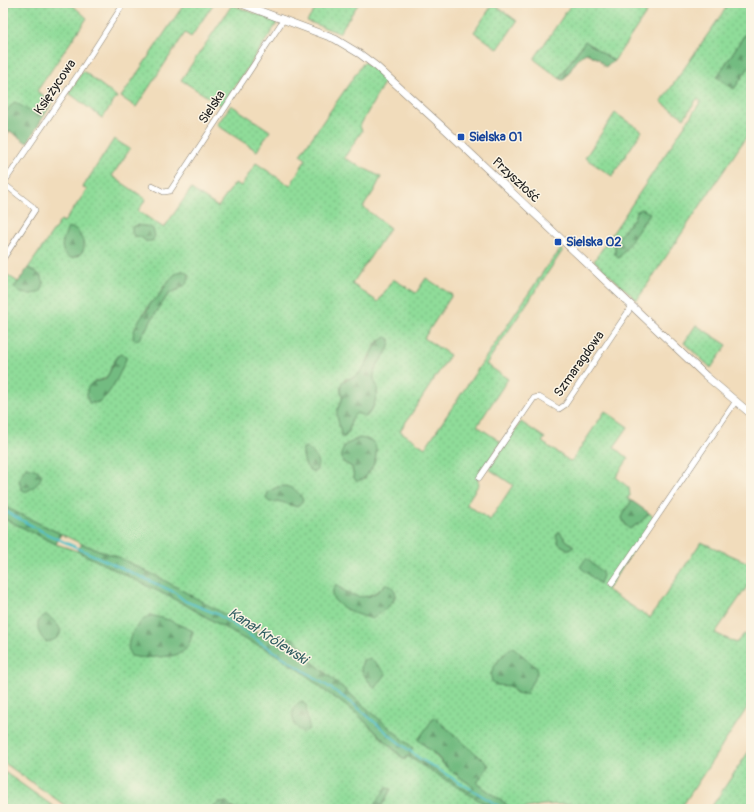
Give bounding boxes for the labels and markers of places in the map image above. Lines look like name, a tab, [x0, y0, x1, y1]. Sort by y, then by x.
place label: Sielska 01	[469, 129, 522, 145]
marker: Sielska 01	[456, 132, 466, 142]
place label: Sielska 02	[566, 234, 622, 250]
marker: Sielska 02	[553, 237, 563, 247]

